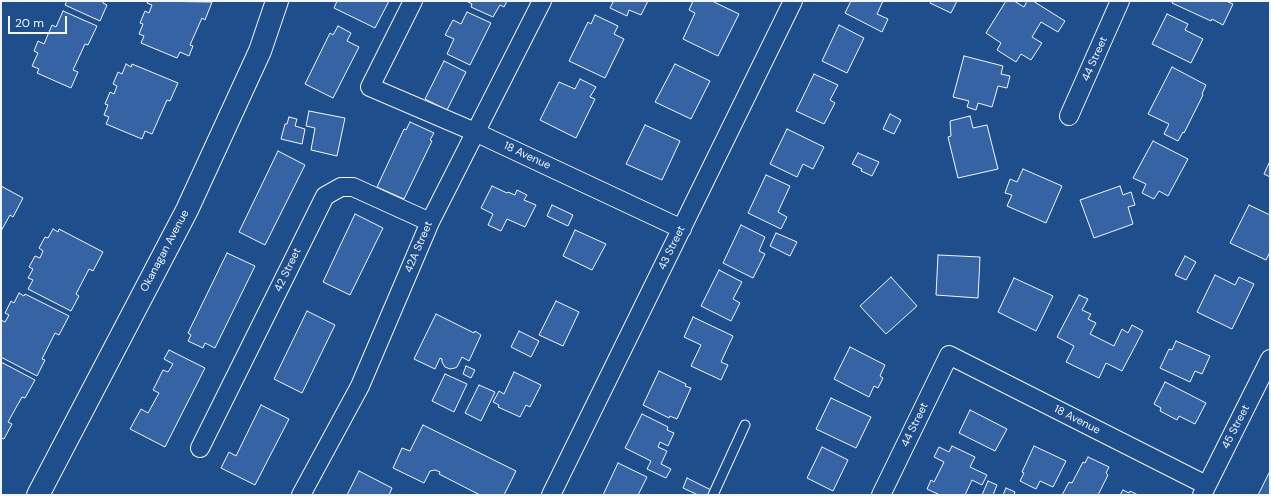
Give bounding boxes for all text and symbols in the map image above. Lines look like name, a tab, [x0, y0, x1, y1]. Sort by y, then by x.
scale bar	[10, 8, 69, 34]
text: 20 m	[15, 15, 44, 31]
street label: 44 Street	[1079, 35, 1111, 83]
street label: 18 Avenue	[501, 139, 553, 173]
street label: Okanagan Avenue	[138, 208, 192, 294]
street label: 42A Street	[402, 219, 436, 275]
street label: 43 Street	[656, 224, 688, 272]
street label: 42 Street	[272, 246, 304, 294]
street label: 44 Street	[899, 401, 931, 449]
street label: 18 Avenue	[1052, 403, 1102, 437]
street label: 45 Street	[1219, 403, 1253, 451]

